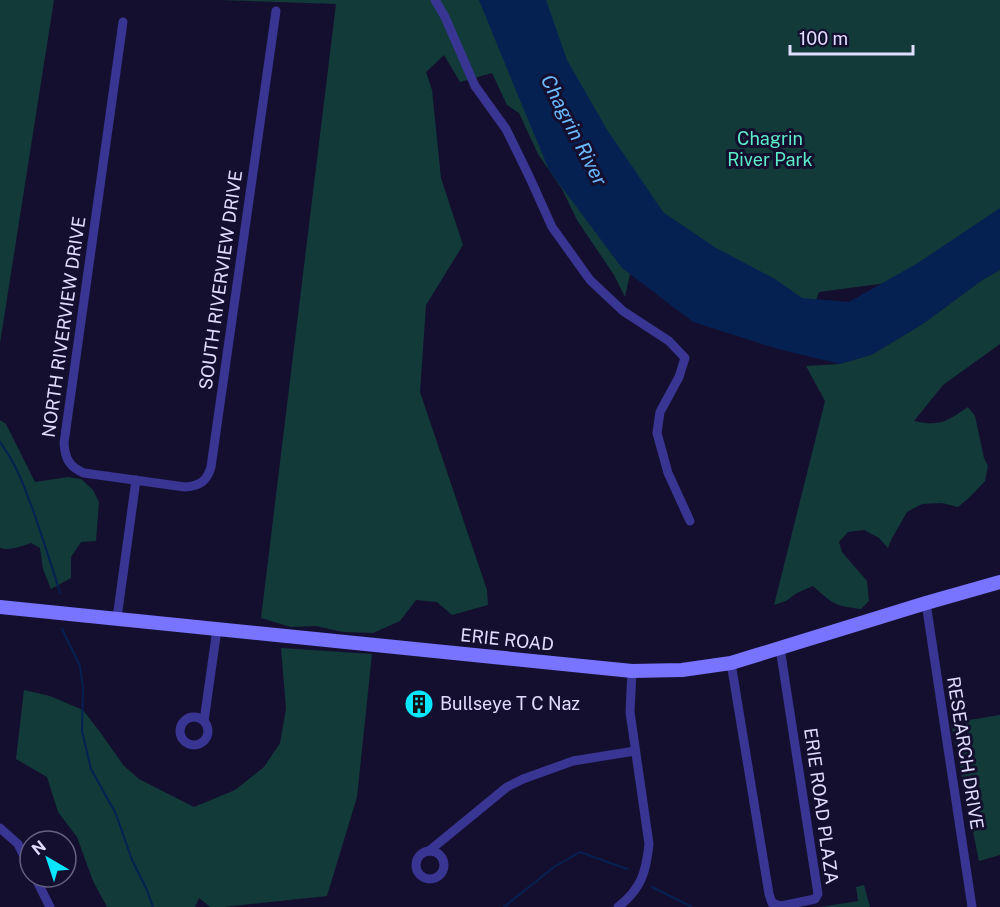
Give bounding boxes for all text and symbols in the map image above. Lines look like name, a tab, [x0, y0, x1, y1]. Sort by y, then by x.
scale bar	[790, 18, 913, 56]
text: 100 m	[799, 28, 848, 49]
water label: Chagrin River	[536, 70, 612, 190]
park label: Chagrin River Park	[727, 128, 813, 170]
street label: SOUTH RIVERVIEW DRIVE	[195, 169, 246, 391]
street label: NORTH RIVERVIEW DRIVE	[38, 215, 89, 439]
street label: ERIE ROAD	[459, 624, 555, 655]
street label: RESEARCH DRIVE	[943, 675, 988, 831]
building icon: Bullseye T C Naz	[403, 688, 435, 720]
place label: Bullseye T C Naz	[440, 693, 580, 714]
street label: ERIE ROAD PLAZA	[800, 726, 843, 886]
north arrow	[18, 829, 78, 889]
text: N	[28, 836, 50, 859]

